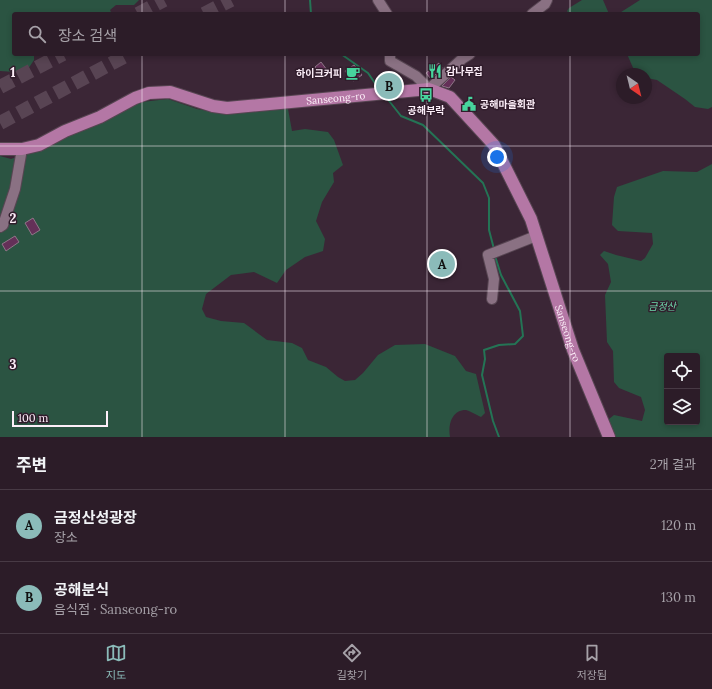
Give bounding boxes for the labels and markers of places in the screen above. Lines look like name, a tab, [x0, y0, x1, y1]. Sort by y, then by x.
restaurant icon: 감나무집	[427, 63, 443, 79]
cafe icon: 하이크커피	[345, 65, 361, 81]
place label: 감나무집	[446, 65, 483, 78]
place label: 하이크커피	[296, 67, 342, 80]
pin: B	[376, 71, 402, 101]
bus stop icon: 공해부락	[418, 87, 434, 103]
public building icon: 공해마을회관	[461, 96, 477, 112]
place label: 공해마을회관	[480, 98, 535, 111]
place label: 공해부락	[408, 104, 445, 117]
pin: A	[429, 249, 455, 279]

